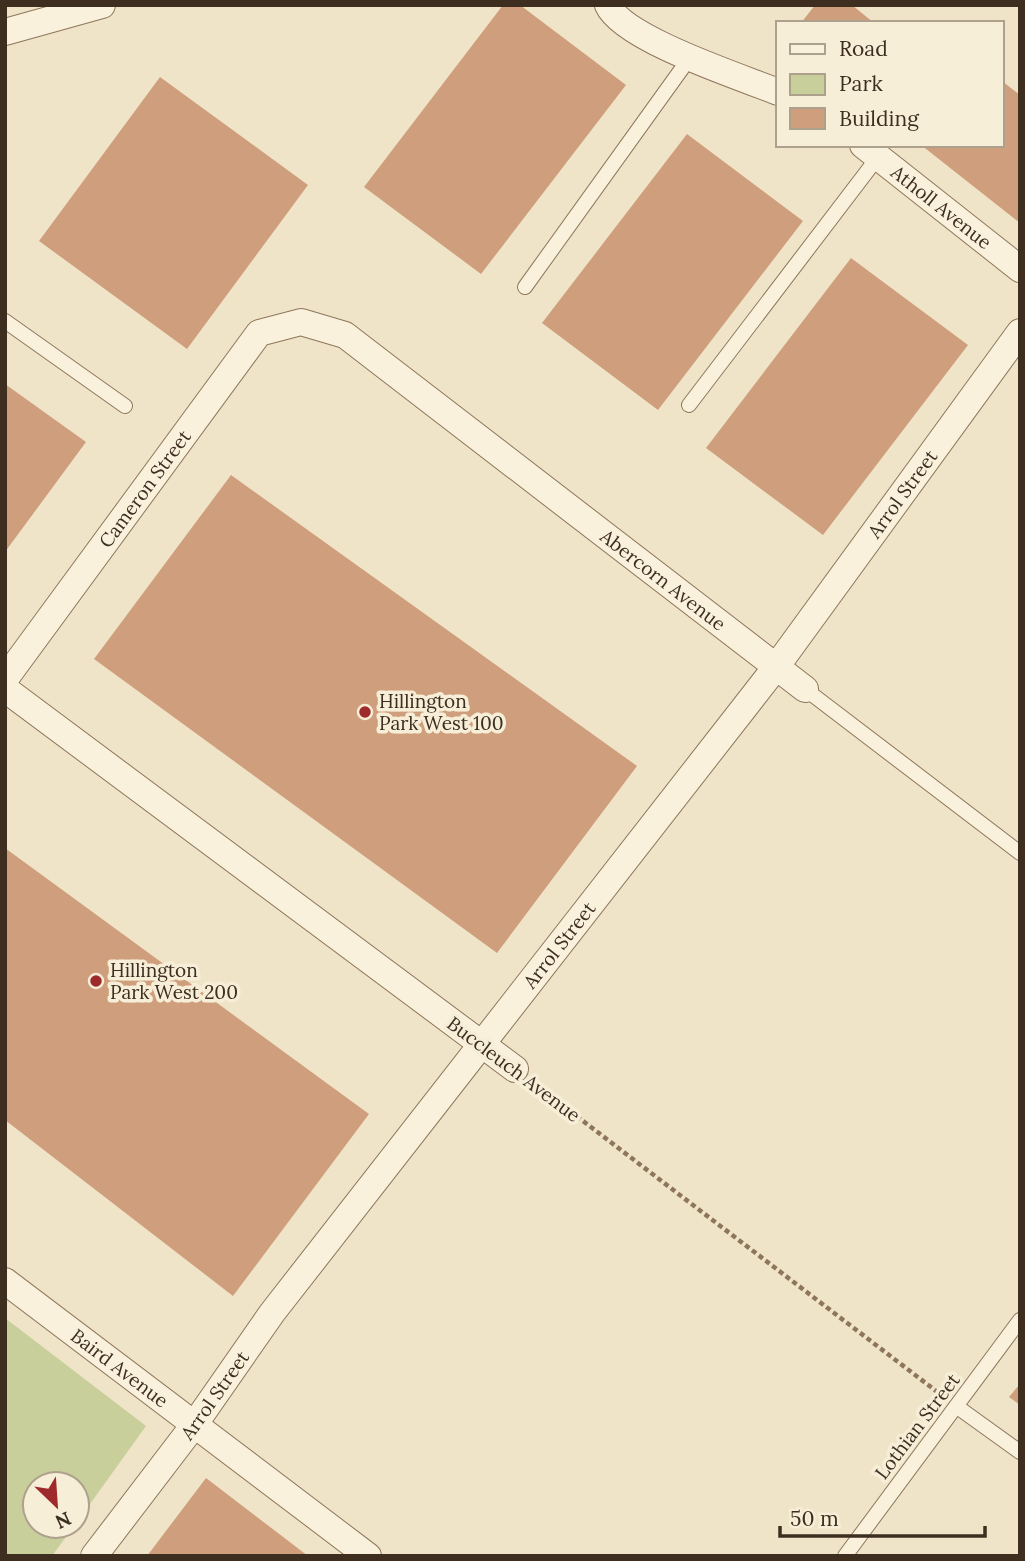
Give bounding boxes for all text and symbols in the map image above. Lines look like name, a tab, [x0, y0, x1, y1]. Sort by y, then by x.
legend	[776, 21, 1004, 147]
text: Road	[839, 35, 888, 62]
text: Park	[839, 70, 883, 97]
text: Building	[839, 105, 919, 132]
street label: Atholl Avenue	[886, 159, 997, 254]
street label: Cameron Street	[94, 425, 196, 552]
street label: Arrol Street	[861, 444, 943, 543]
street label: Abercorn Avenue	[595, 523, 731, 636]
place label: Hillington Park West 100	[379, 689, 504, 735]
marker: Hillington Park West 100	[357, 704, 373, 720]
street label: Arrol Street	[517, 896, 601, 994]
place label: Hillington Park West 200	[110, 958, 238, 1004]
marker: Hillington Park West 200	[88, 973, 104, 989]
street label: Buccleuch Avenue	[443, 1011, 585, 1127]
street label: Baird Avenue	[66, 1323, 173, 1413]
street label: Arrol Street	[174, 1345, 254, 1445]
street label: Lothian Street	[869, 1368, 965, 1484]
north arrow	[21, 1470, 91, 1540]
scale bar	[780, 1494, 985, 1538]
text: 50 m	[790, 1505, 839, 1532]
text: N	[51, 1506, 75, 1535]

